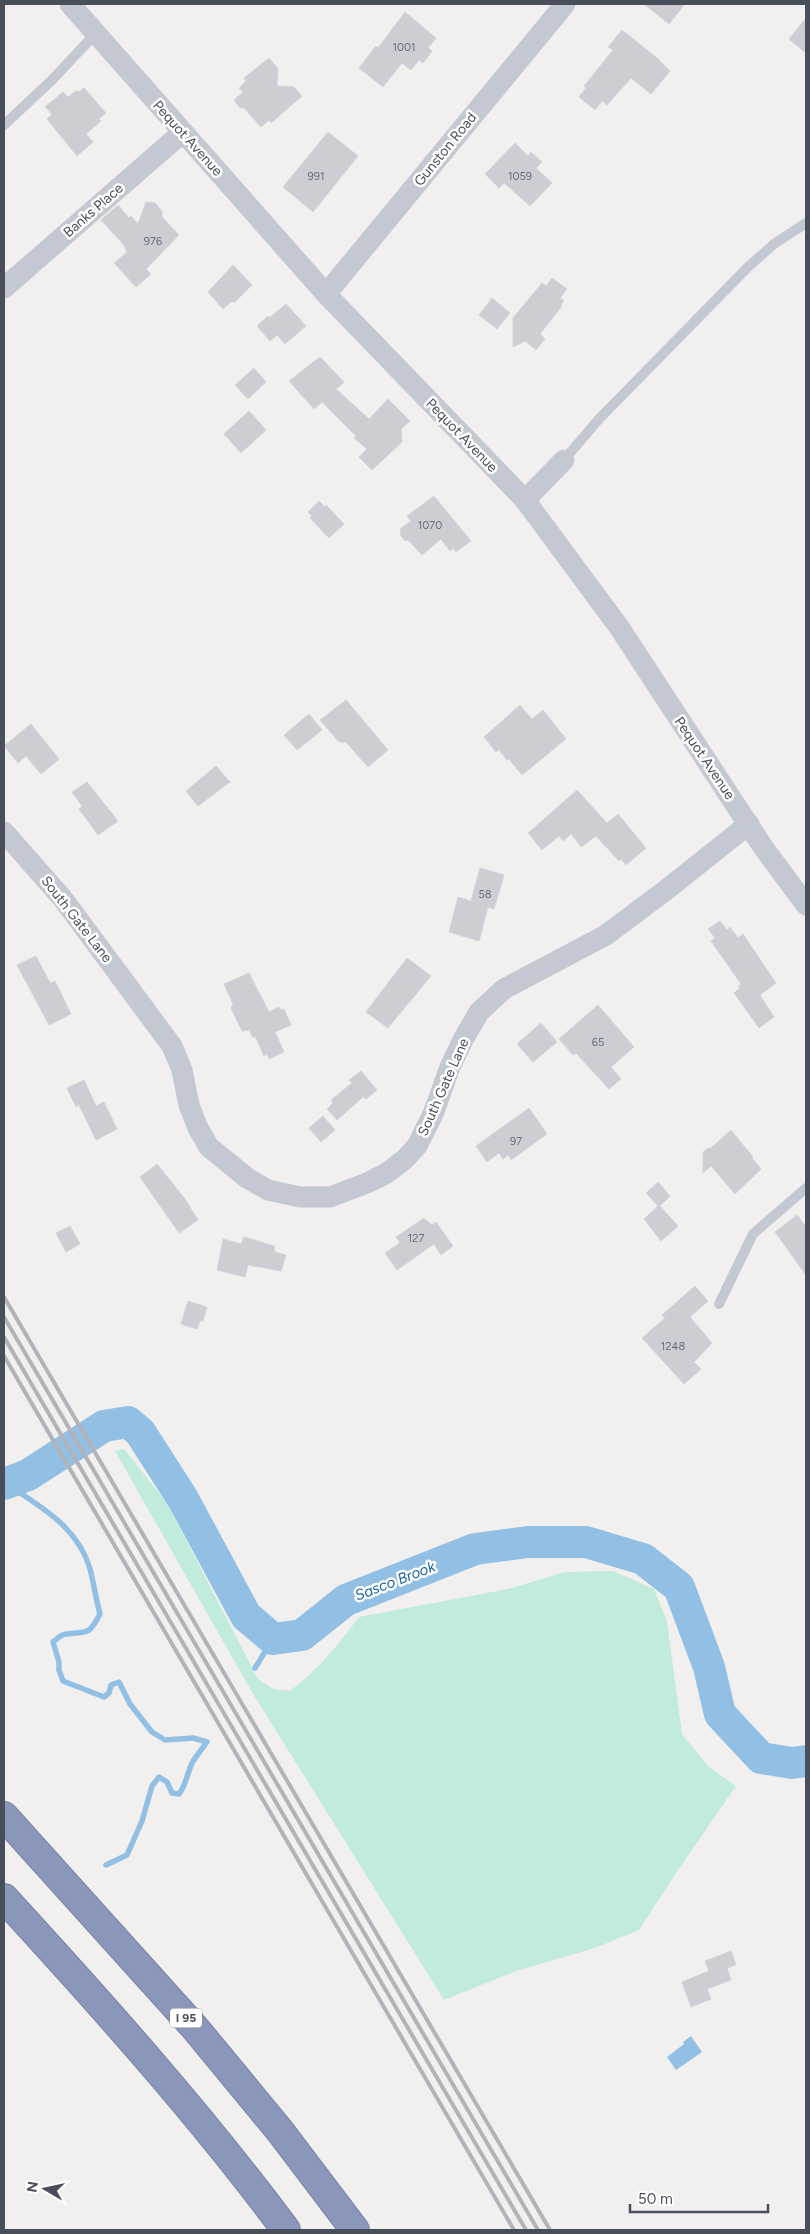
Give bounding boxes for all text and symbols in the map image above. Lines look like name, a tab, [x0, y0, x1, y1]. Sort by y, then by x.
house number: 1001	[392, 41, 416, 54]
street label: Pequot Avenue	[149, 97, 226, 180]
street label: Gunston Road	[411, 109, 480, 190]
house number: 991	[308, 170, 325, 183]
house number: 1059	[508, 170, 532, 183]
street label: Banks Place	[60, 180, 127, 241]
house number: 976	[144, 235, 162, 248]
street label: Pequot Avenue	[422, 395, 501, 476]
house number: 1070	[418, 519, 442, 532]
street label: Pequot Avenue	[671, 714, 739, 803]
street label: South Gate Lane	[38, 873, 116, 966]
house number: 58	[478, 888, 492, 901]
street label: South Gate Lane	[414, 1035, 473, 1139]
house number: 65	[592, 1036, 604, 1049]
house number: 97	[510, 1135, 522, 1148]
house number: 127	[408, 1232, 424, 1245]
house number: 1248	[661, 1340, 685, 1353]
water label: Sasco Brook	[352, 1557, 438, 1605]
road number: I 95	[170, 2009, 202, 2028]
north arrow	[20, 2164, 70, 2214]
text: N	[23, 2180, 42, 2194]
scale bar	[630, 2182, 768, 2214]
text: 50 m	[638, 2190, 673, 2208]

